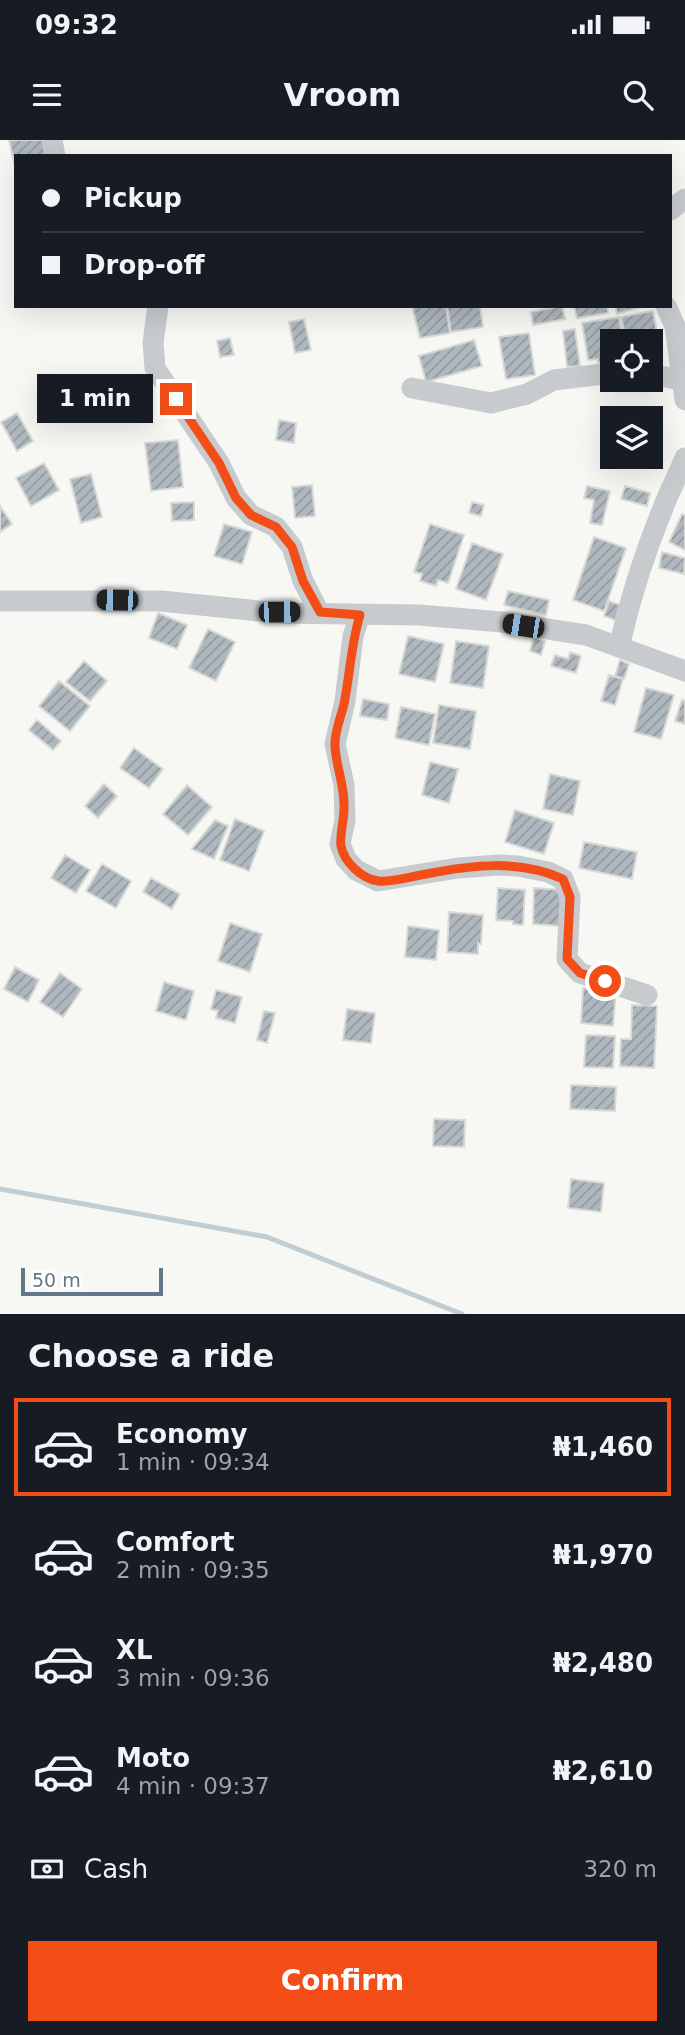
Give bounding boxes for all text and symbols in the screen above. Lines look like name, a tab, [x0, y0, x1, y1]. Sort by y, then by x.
text: 09:32	[35, 10, 118, 40]
icon: menu	[28, 76, 66, 114]
text: Vroom	[284, 76, 401, 114]
icon: search	[619, 76, 657, 114]
text: Pickup	[84, 183, 182, 213]
text: Drop-off	[84, 250, 205, 280]
map controls	[600, 329, 663, 469]
button: locate	[600, 329, 663, 392]
callout: 1 min	[36, 374, 152, 424]
route end	[160, 383, 192, 415]
text: 1 min	[59, 385, 131, 411]
button: layers	[600, 406, 663, 469]
car	[96, 589, 139, 611]
car	[258, 601, 301, 623]
car	[501, 612, 546, 640]
route start	[589, 965, 621, 997]
scale bar	[21, 1265, 163, 1297]
text: 50 m	[32, 1269, 81, 1291]
text: Choose a ride	[28, 1337, 274, 1375]
icon: car	[32, 1416, 95, 1479]
text: Economy	[116, 1419, 247, 1449]
text: ₦1,460	[553, 1432, 653, 1462]
text: 1 min · 09:34	[116, 1449, 270, 1475]
icon: car	[32, 1524, 95, 1587]
text: Comfort	[116, 1527, 234, 1557]
text: ₦1,970	[553, 1540, 653, 1570]
text: 2 min · 09:35	[116, 1557, 270, 1583]
icon: car	[32, 1632, 95, 1695]
text: XL	[116, 1635, 153, 1665]
text: ₦2,480	[553, 1648, 653, 1678]
text: 3 min · 09:36	[116, 1665, 270, 1691]
icon: car	[32, 1740, 95, 1803]
text: Moto	[116, 1743, 190, 1773]
text: ₦2,610	[553, 1756, 653, 1786]
text: 4 min · 09:37	[116, 1773, 270, 1799]
icon: cash	[28, 1850, 66, 1888]
text: Cash	[84, 1854, 148, 1884]
text: 320 m	[583, 1856, 657, 1882]
button: Confirm	[28, 1941, 657, 2021]

